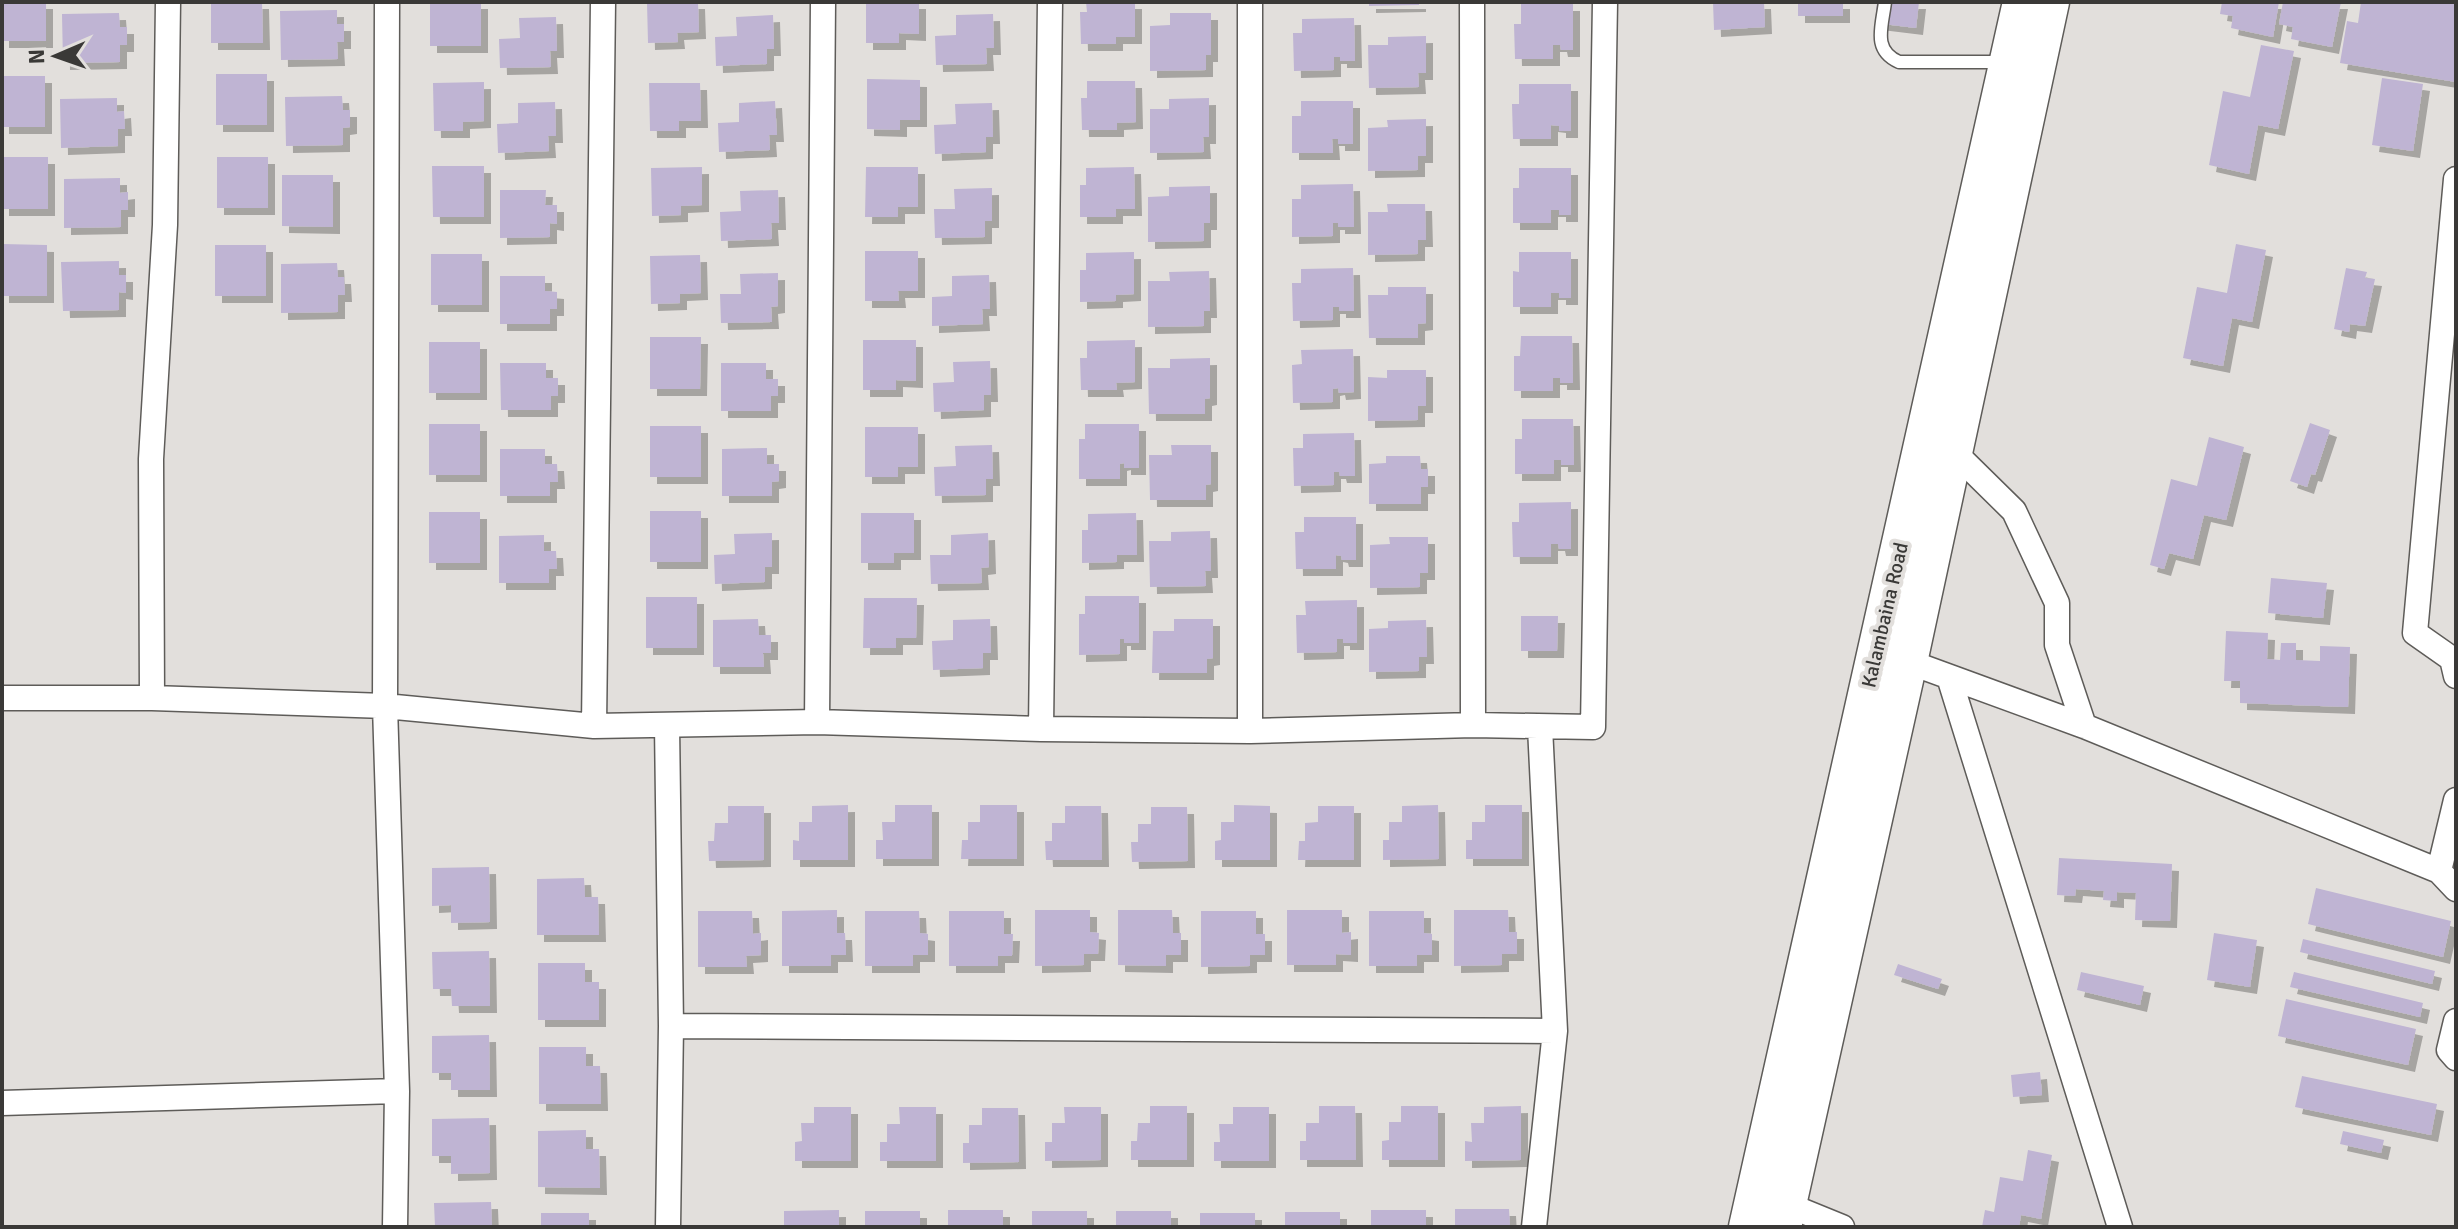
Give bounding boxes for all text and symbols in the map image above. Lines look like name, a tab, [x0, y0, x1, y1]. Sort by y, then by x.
north arrow	[16, 16, 96, 96]
text: N	[23, 49, 50, 65]
street label: Kalambaina Road	[1856, 540, 1914, 690]

